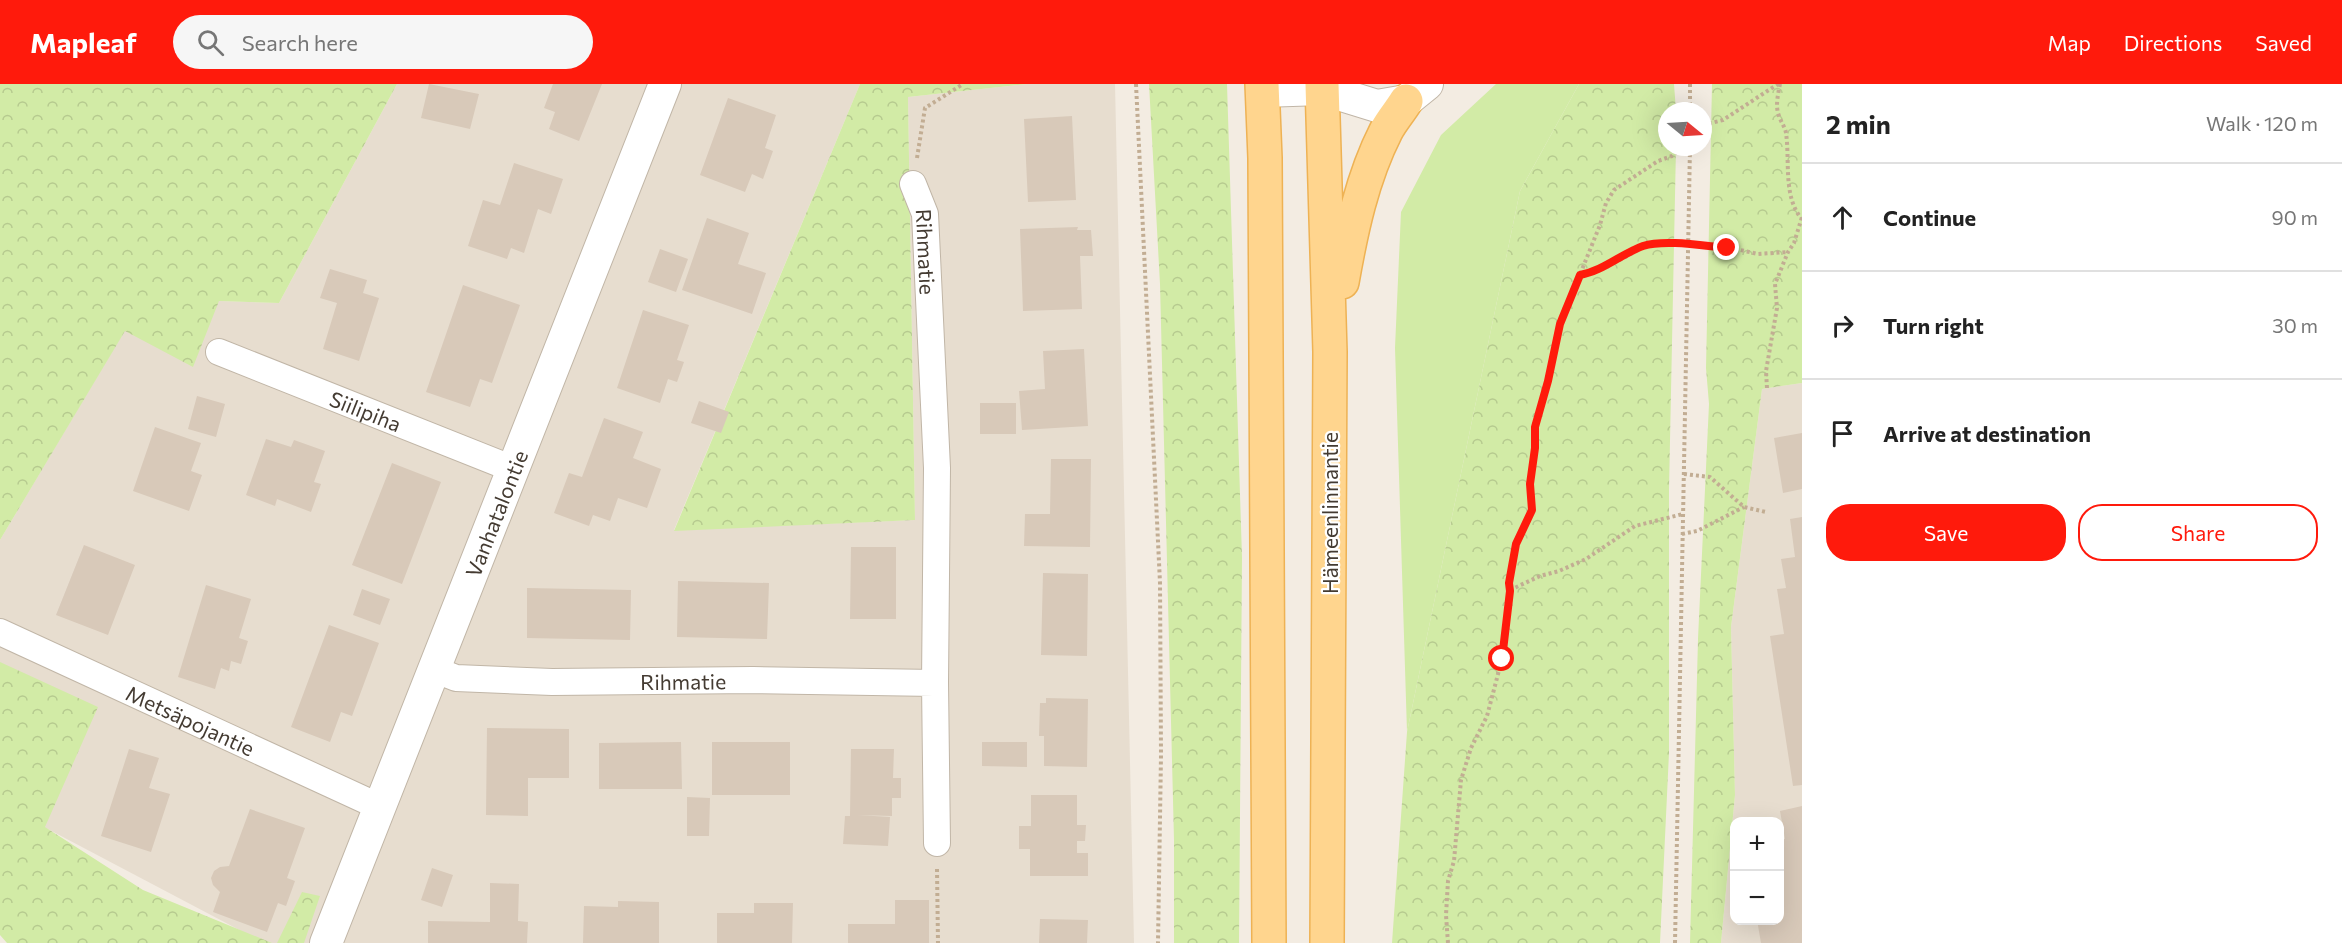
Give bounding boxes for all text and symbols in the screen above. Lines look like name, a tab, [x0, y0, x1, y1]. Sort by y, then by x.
search box	[173, 15, 593, 69]
text: Mapleaf	[30, 25, 137, 59]
icon: search	[194, 26, 227, 59]
text: Search here	[242, 29, 358, 56]
text: Map	[2048, 30, 2091, 55]
text: Directions	[2124, 30, 2222, 55]
text: Saved	[2255, 30, 2312, 55]
north arrow	[1658, 102, 1712, 156]
text: 2 min	[1826, 108, 1891, 139]
text: Walk · 120 m	[2206, 111, 2318, 135]
icon: ahead	[1826, 201, 1859, 234]
text: Continue	[1883, 204, 1976, 231]
text: 90 m	[2272, 205, 2318, 229]
street label: Rihmatie	[912, 208, 941, 295]
route end	[1713, 234, 1739, 260]
icon: right	[1826, 309, 1859, 342]
text: Turn right	[1883, 312, 1984, 339]
text: 30 m	[2272, 313, 2318, 337]
street label: Siilipiha	[326, 385, 405, 436]
icon: arrive	[1826, 417, 1859, 450]
text: Arrive at destination	[1883, 420, 2091, 447]
street label: Hämeenlinnantie	[1317, 432, 1342, 594]
street label: Vanhatalontie	[459, 446, 532, 580]
button: Save	[1826, 504, 2066, 561]
button: Share	[2078, 504, 2318, 561]
route start	[1488, 645, 1514, 671]
street label: Rihmatie	[640, 668, 726, 694]
street label: Metsäpojantie	[123, 680, 259, 760]
map controls	[1730, 817, 1784, 925]
button: +	[1730, 817, 1784, 871]
button: −	[1730, 871, 1784, 925]

